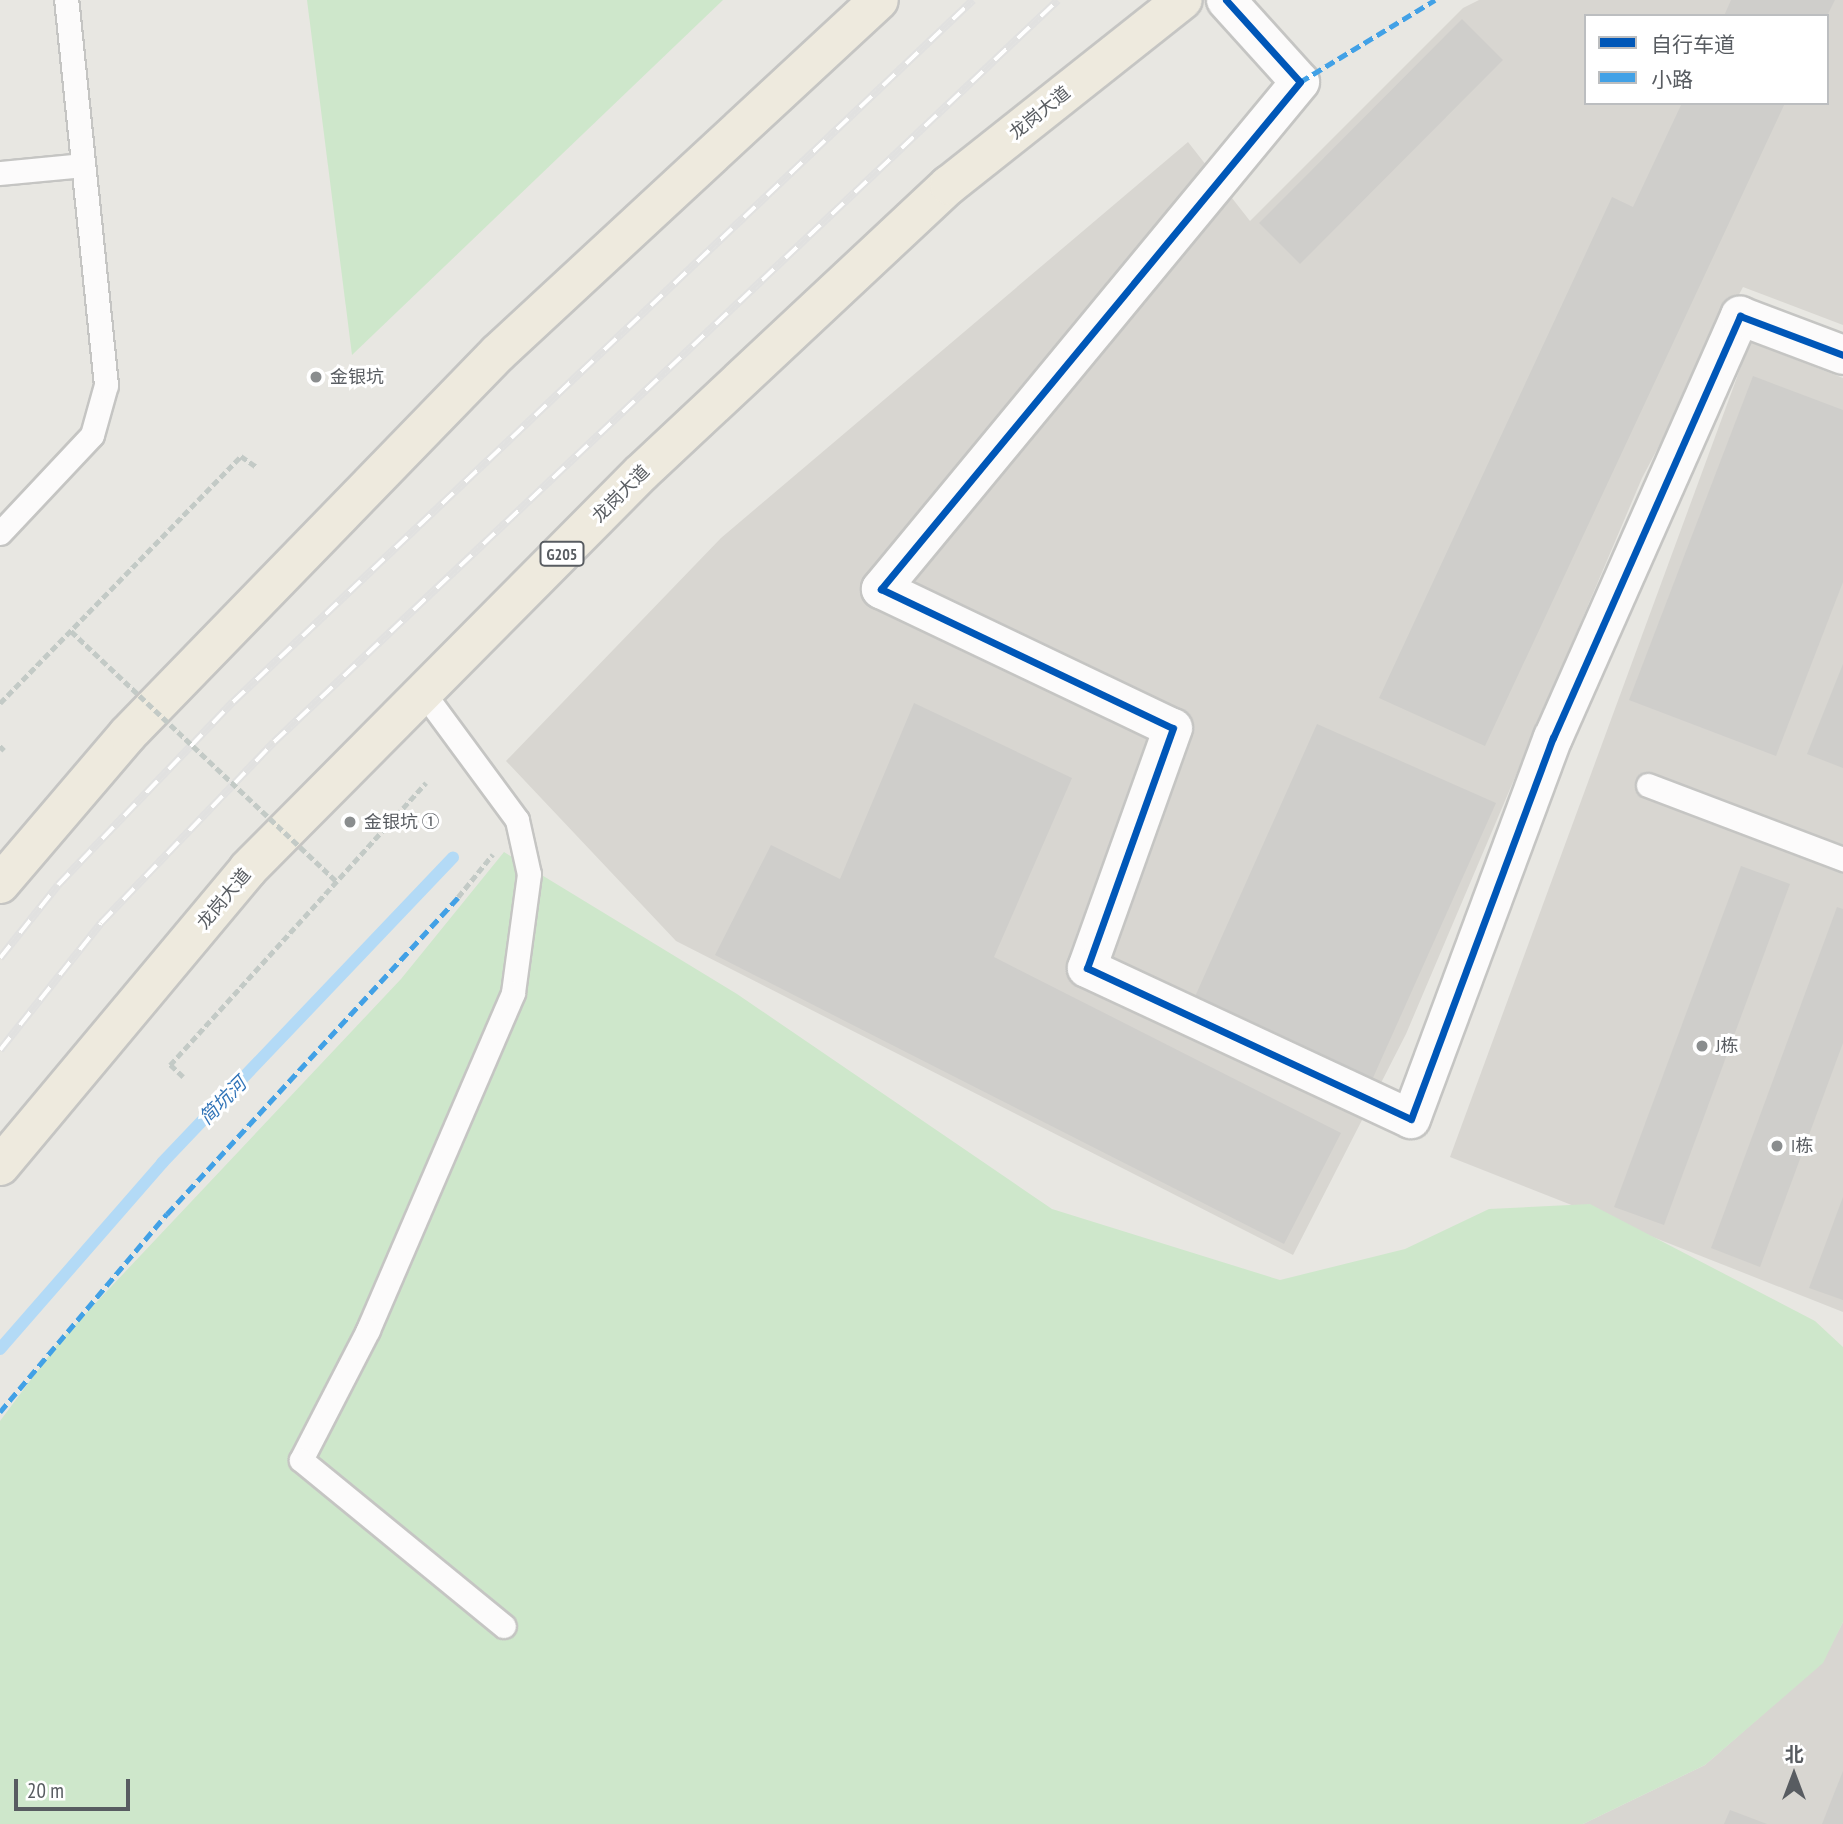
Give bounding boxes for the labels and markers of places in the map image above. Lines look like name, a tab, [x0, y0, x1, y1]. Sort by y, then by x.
place label: 金银坑	[330, 366, 384, 388]
marker: 金银坑	[308, 369, 324, 385]
place label: 金银坑 ①	[364, 811, 440, 833]
marker: 金银坑 ①	[342, 814, 358, 830]
place label: J栋	[1716, 1035, 1738, 1057]
marker: J栋	[1694, 1038, 1710, 1054]
place label: I栋	[1791, 1135, 1813, 1157]
marker: I栋	[1769, 1138, 1785, 1154]

